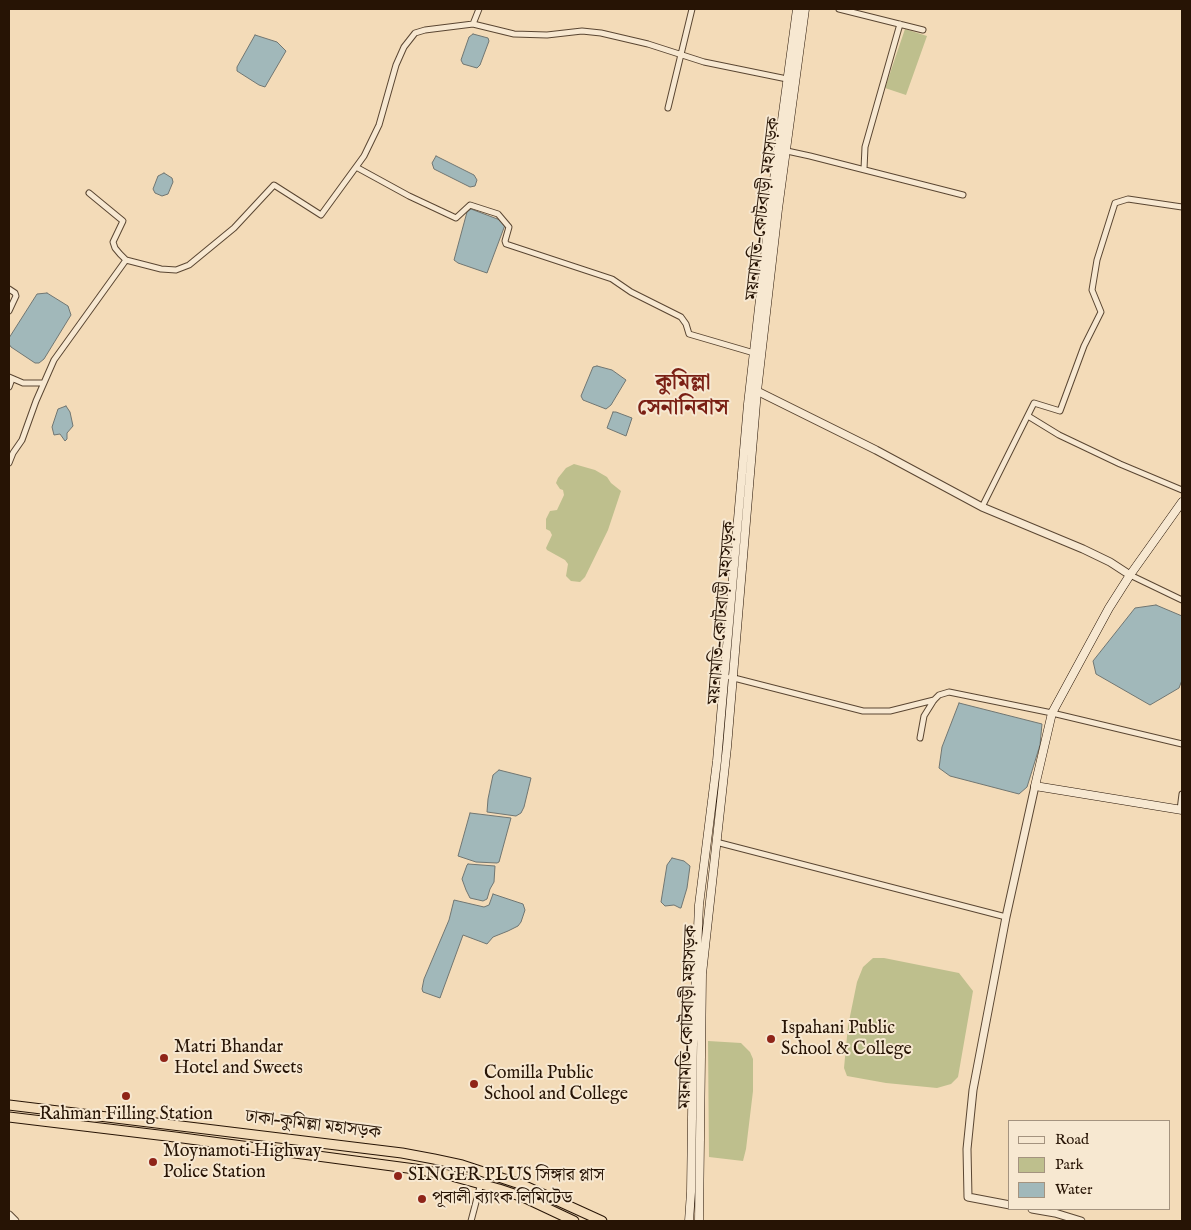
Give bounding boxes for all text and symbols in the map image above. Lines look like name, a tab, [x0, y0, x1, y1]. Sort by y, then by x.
street label: ময়নামতি–কোটবাড়ী মহাসড়ক	[742, 116, 786, 302]
district label: কুমিল্লা সেনানিবাস	[637, 371, 729, 422]
street label: ময়নামতি–কোটবাড়ী মহাসড়ক	[704, 520, 742, 706]
street label: ময়নামতি–কোটবাড়ী মহাসড়ক	[675, 925, 703, 1109]
place label: Ispahani Public School & College	[781, 1018, 912, 1060]
marker: Ispahani Public School & College	[765, 1033, 777, 1045]
place label: Matri Bhandar Hotel and Sweets	[174, 1037, 303, 1080]
marker: Matri Bhandar Hotel and Sweets	[158, 1052, 170, 1064]
place label: Comilla Public School and College	[484, 1063, 628, 1106]
marker: Comilla Public School and College	[468, 1078, 480, 1090]
marker: Rahman Filling Station	[120, 1090, 132, 1102]
place label: Rahman Filling Station	[39, 1104, 213, 1126]
street label: ঢাকা–কুমিল্লা মহাসড়ক	[244, 1107, 382, 1145]
legend	[1008, 1120, 1171, 1210]
text: Road	[1055, 1130, 1089, 1149]
place label: Moynamoti Highway Police Station	[163, 1141, 322, 1184]
text: Park	[1055, 1155, 1084, 1174]
marker: Moynamoti Highway Police Station	[147, 1156, 159, 1168]
place label: SINGER PLUS সিঙ্গার প্লাস	[408, 1165, 604, 1187]
marker: SINGER PLUS সিঙ্গার প্লাস	[392, 1170, 404, 1182]
text: Water	[1055, 1180, 1092, 1199]
place label: পূবালী ব্যাংক লিমিটেড	[432, 1188, 572, 1210]
marker: পূবালী ব্যাংক লিমিটেড	[416, 1193, 428, 1205]

